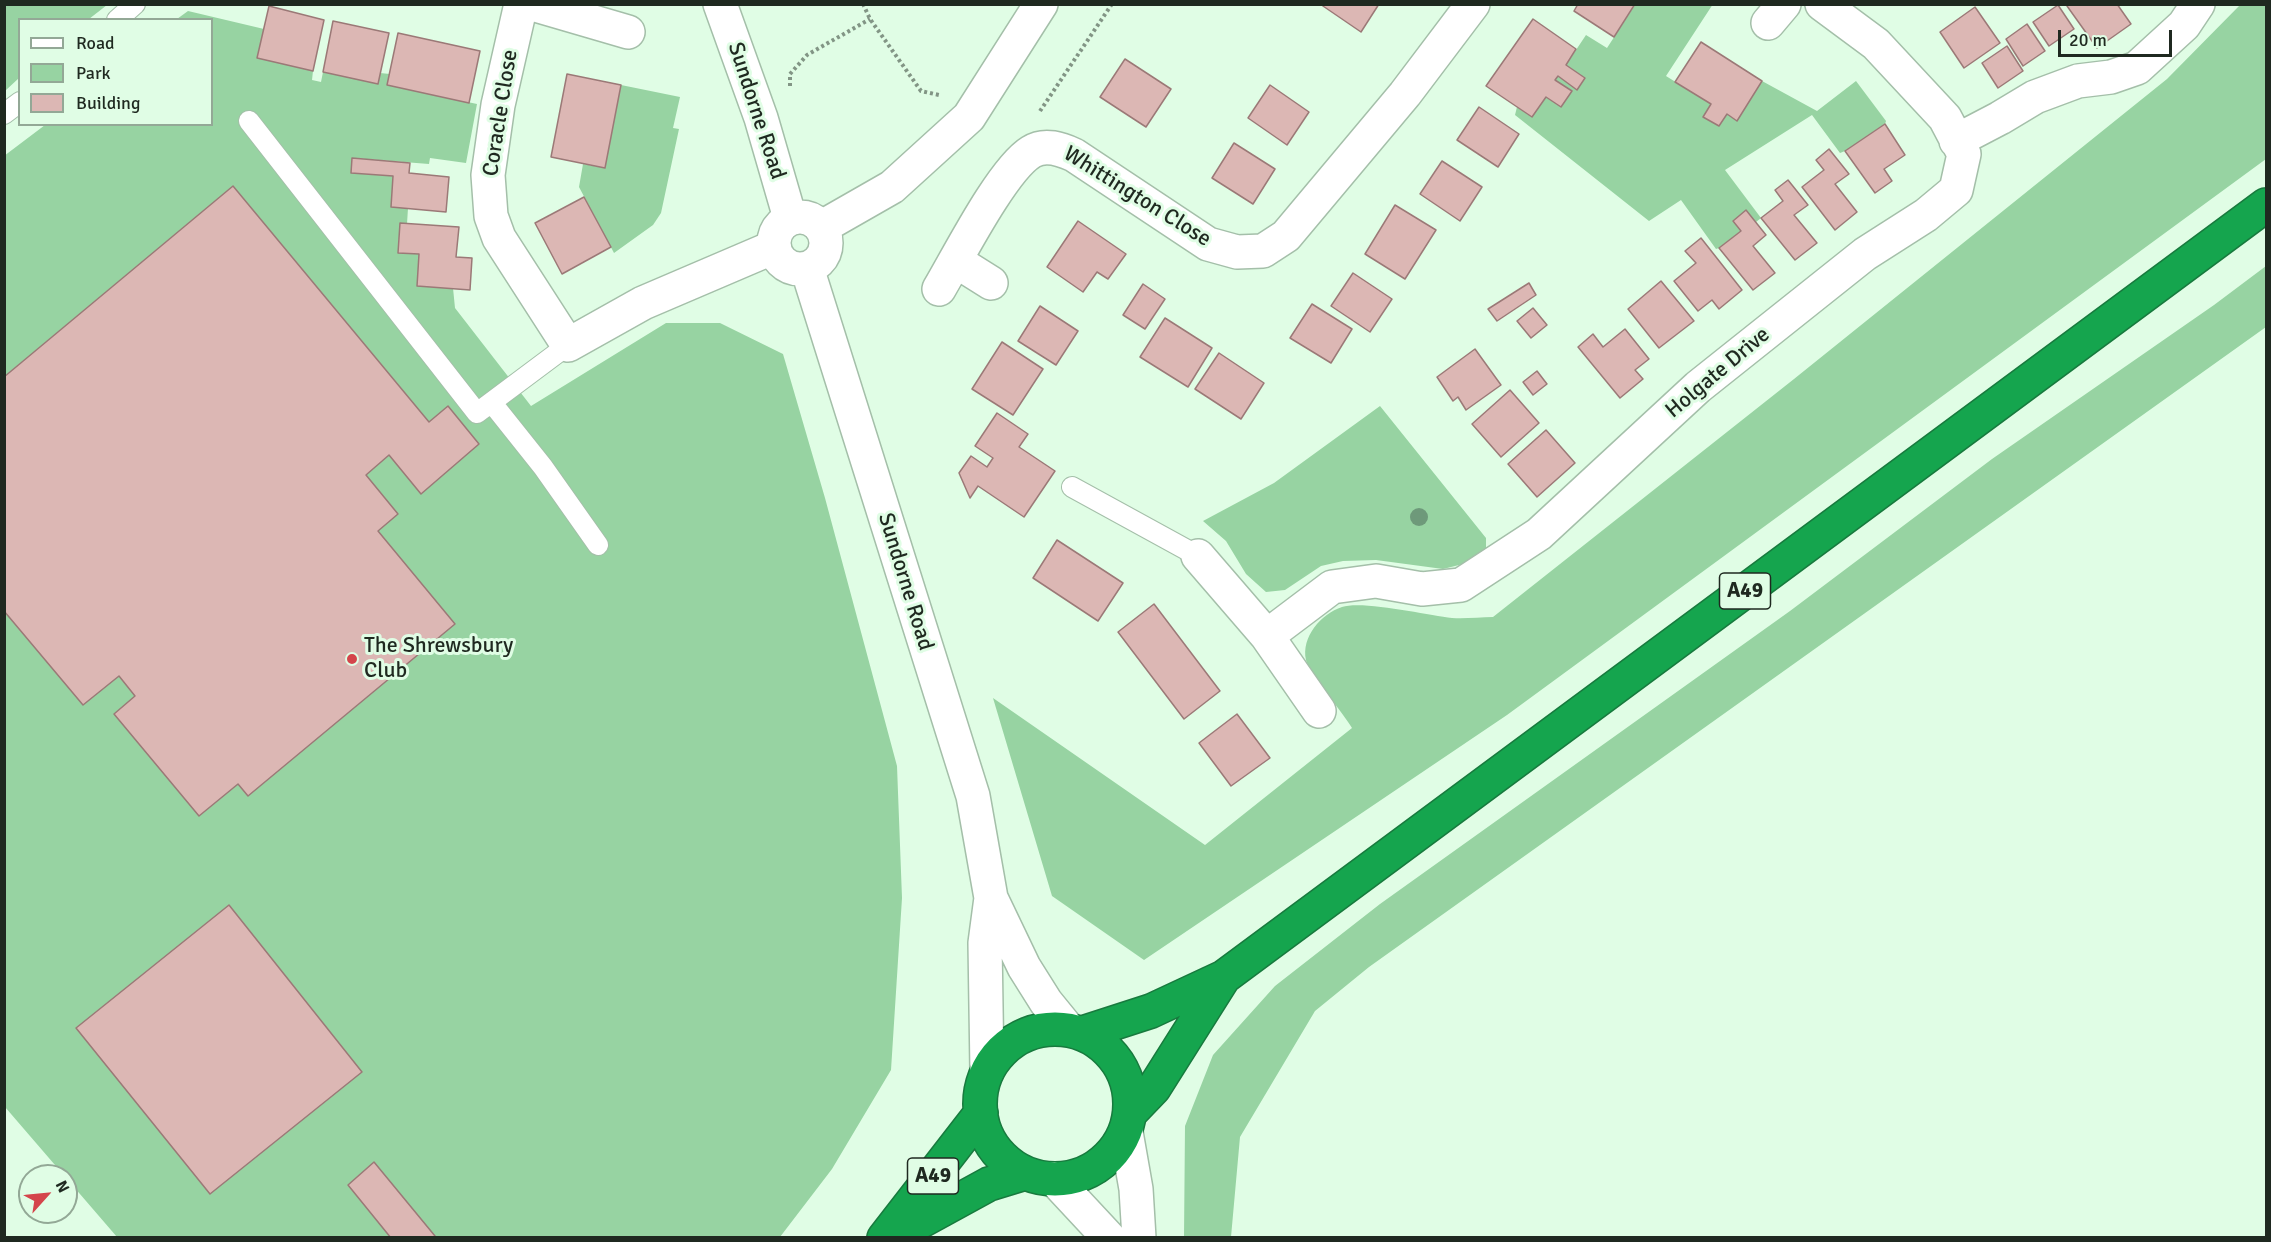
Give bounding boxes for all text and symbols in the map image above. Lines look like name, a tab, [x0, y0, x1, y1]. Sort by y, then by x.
legend	[18, 18, 213, 126]
scale bar	[2061, 18, 2175, 56]
text: 20 m	[2069, 29, 2107, 51]
text: Road	[76, 32, 115, 54]
street label: Sundorne Road	[721, 39, 791, 183]
street label: Coracle Close	[478, 48, 524, 178]
text: Park	[76, 62, 111, 84]
text: Building	[76, 92, 140, 114]
street label: Whittington Close	[1058, 141, 1216, 253]
street label: Holgate Drive	[1661, 322, 1775, 424]
street label: Sundorne Road	[872, 510, 938, 654]
road number: A49	[1720, 573, 1770, 609]
place label: The Shrewsbury Club	[364, 633, 513, 684]
marker: The Shrewsbury Club	[345, 652, 359, 666]
road number: A49	[908, 1158, 958, 1194]
north arrow	[18, 1164, 78, 1224]
text: N	[51, 1177, 74, 1196]

